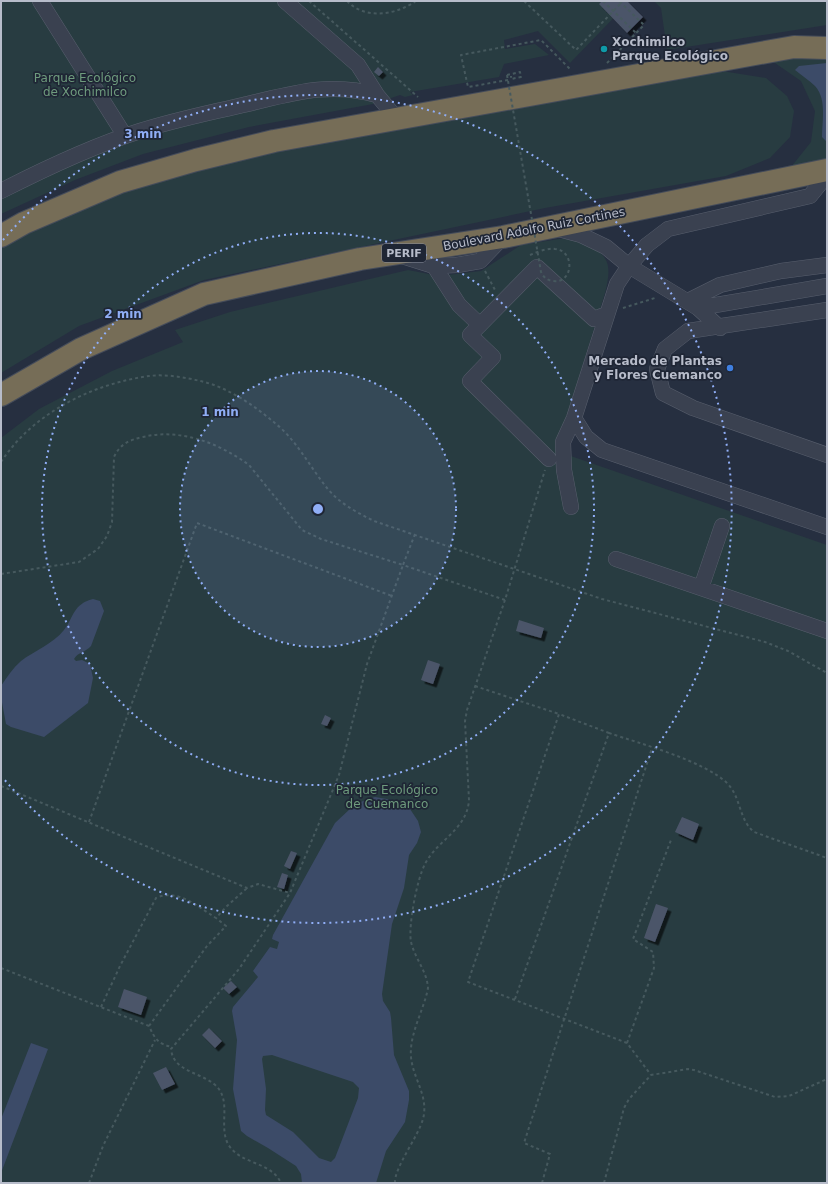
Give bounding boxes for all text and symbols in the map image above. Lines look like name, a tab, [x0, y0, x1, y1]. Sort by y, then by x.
place label: Xochimilco Parque Ecológico	[612, 35, 728, 63]
marker: Xochimilco Parque Ecológico	[599, 44, 609, 54]
park label: Parque Ecológico de Xochimilco	[34, 71, 136, 99]
text: 3 min	[124, 127, 162, 141]
street label: Boulevard Adolfo Ruiz Cortines	[442, 204, 626, 254]
road number: PERIF	[382, 244, 426, 262]
text: 2 min	[104, 307, 142, 321]
place label: Mercado de Plantas y Flores Cuemanco	[588, 354, 722, 382]
marker: Mercado de Plantas y Flores Cuemanco	[725, 363, 735, 373]
text: 1 min	[201, 405, 239, 419]
centre of rings	[311, 502, 325, 516]
park label: Parque Ecológico de Cuemanco	[336, 783, 438, 811]

